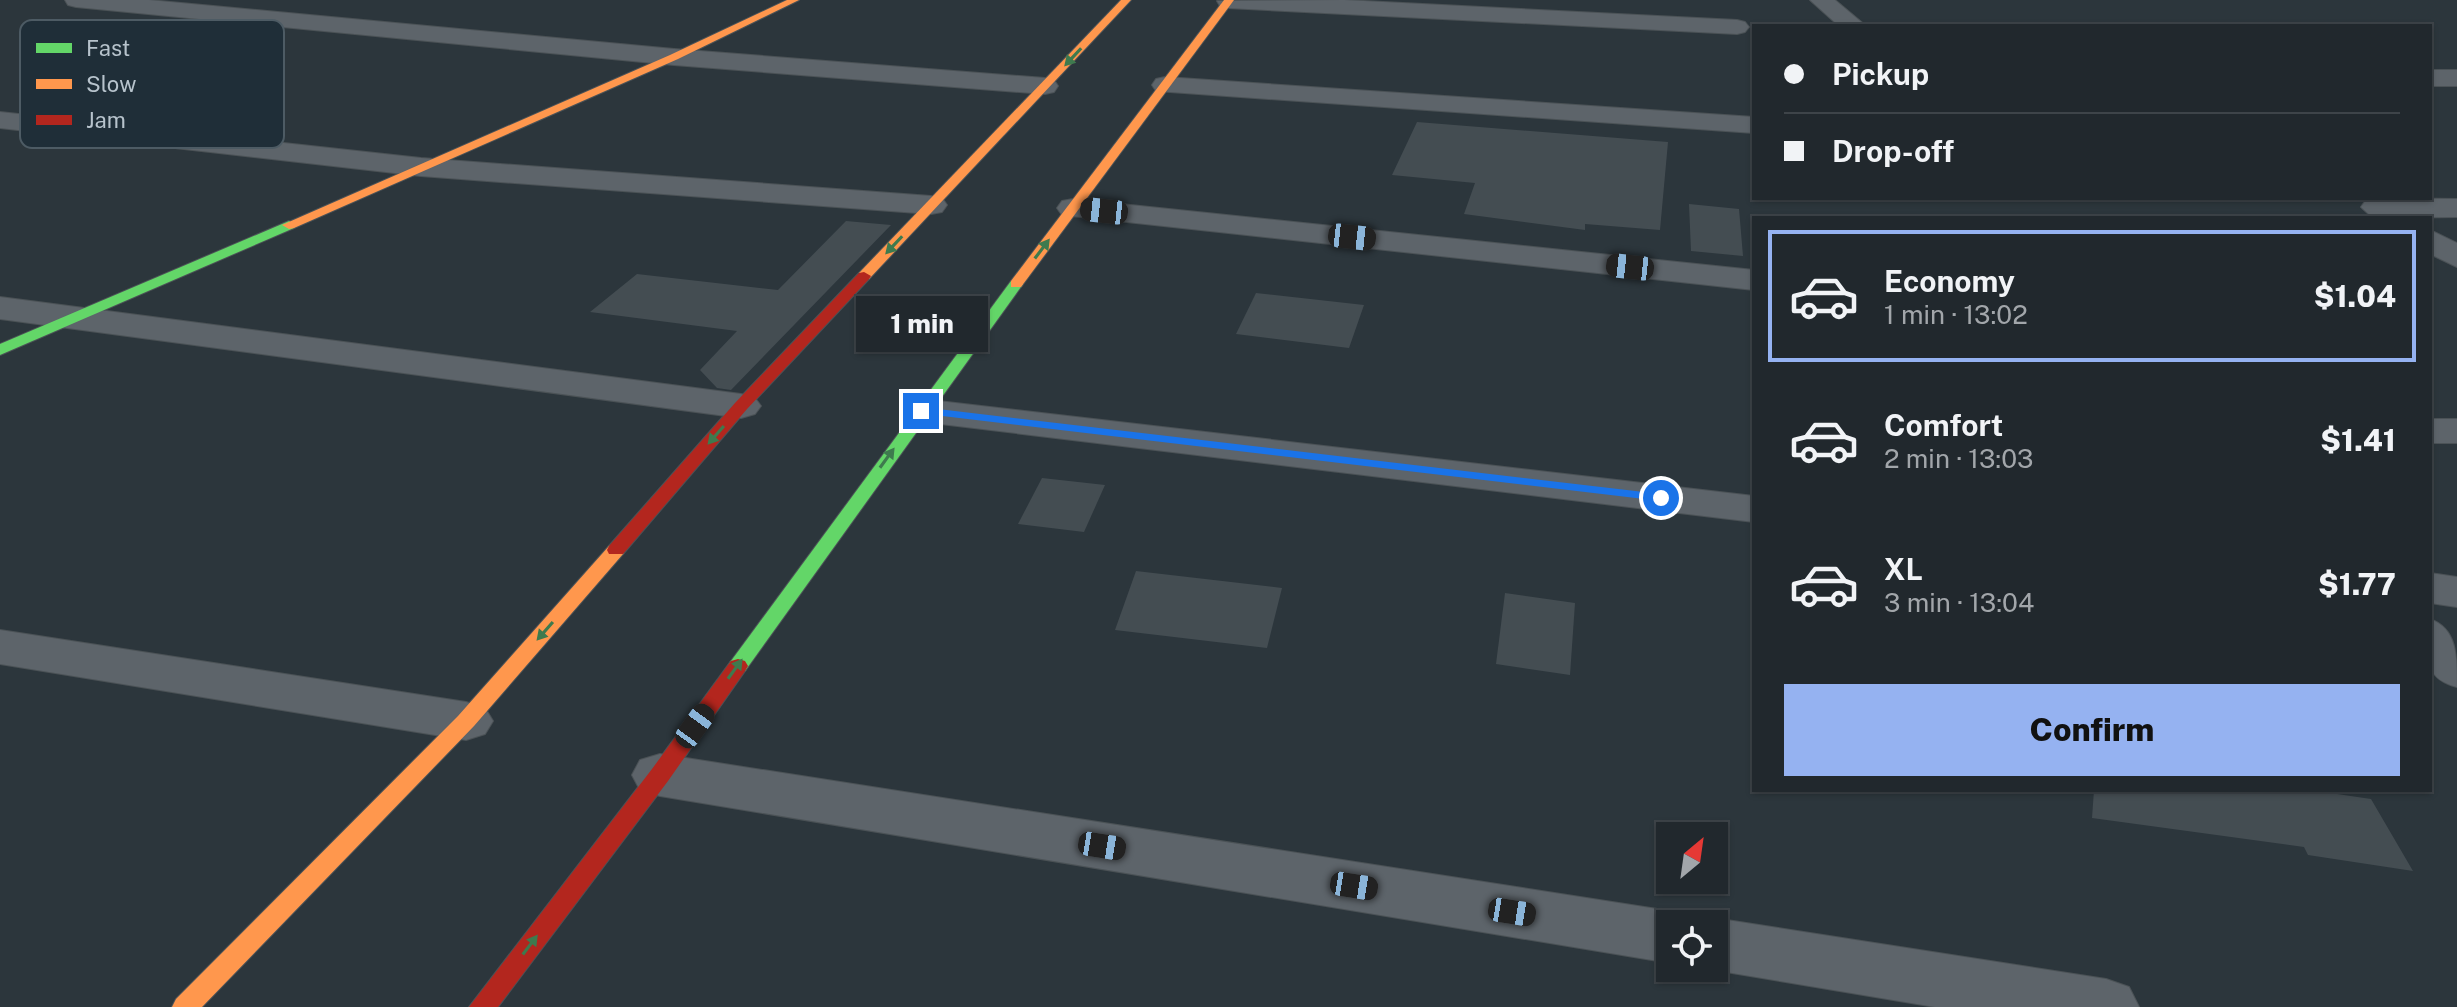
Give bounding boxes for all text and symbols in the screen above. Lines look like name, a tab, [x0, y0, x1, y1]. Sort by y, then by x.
legend	[20, 20, 284, 148]
text: Fast	[86, 35, 130, 61]
one-way arrow	[1064, 47, 1082, 66]
text: Pickup	[1832, 56, 1929, 92]
text: Slow	[86, 71, 136, 97]
text: Jam	[86, 107, 126, 133]
text: Drop-off	[1832, 133, 1954, 169]
car	[1079, 197, 1129, 225]
car	[1327, 223, 1377, 251]
one-way arrow	[885, 235, 903, 254]
one-way arrow	[1034, 238, 1050, 260]
car	[1605, 253, 1655, 281]
icon: car	[1788, 260, 1860, 332]
text: Economy	[1884, 263, 2015, 299]
text: $1.04	[2314, 278, 2396, 314]
callout: 1 min	[855, 295, 987, 351]
text: 1 min · 13:02	[1884, 299, 2028, 330]
text: 1 min	[890, 308, 954, 339]
route end	[903, 393, 939, 429]
icon: car	[1788, 404, 1860, 476]
text: Comfort	[1884, 407, 2003, 443]
text: $1.41	[2320, 422, 2396, 458]
one-way arrow	[708, 425, 725, 445]
text: 2 min · 13:03	[1884, 443, 2033, 474]
one-way arrow	[879, 447, 895, 469]
route start	[1643, 480, 1679, 516]
icon: car	[1788, 548, 1860, 620]
text: XL	[1884, 551, 1923, 587]
text: $1.77	[2318, 566, 2396, 602]
text: 3 min · 13:04	[1884, 587, 2034, 618]
one-way arrow	[537, 620, 554, 640]
one-way arrow	[727, 659, 742, 680]
button: Confirm	[1784, 684, 2400, 776]
car	[671, 700, 719, 752]
north arrow	[1656, 822, 1728, 894]
map controls	[1656, 822, 1728, 982]
car	[1076, 830, 1128, 862]
car	[1328, 870, 1380, 902]
car	[1486, 896, 1538, 928]
button: locate	[1656, 910, 1728, 982]
one-way arrow	[521, 935, 537, 955]

